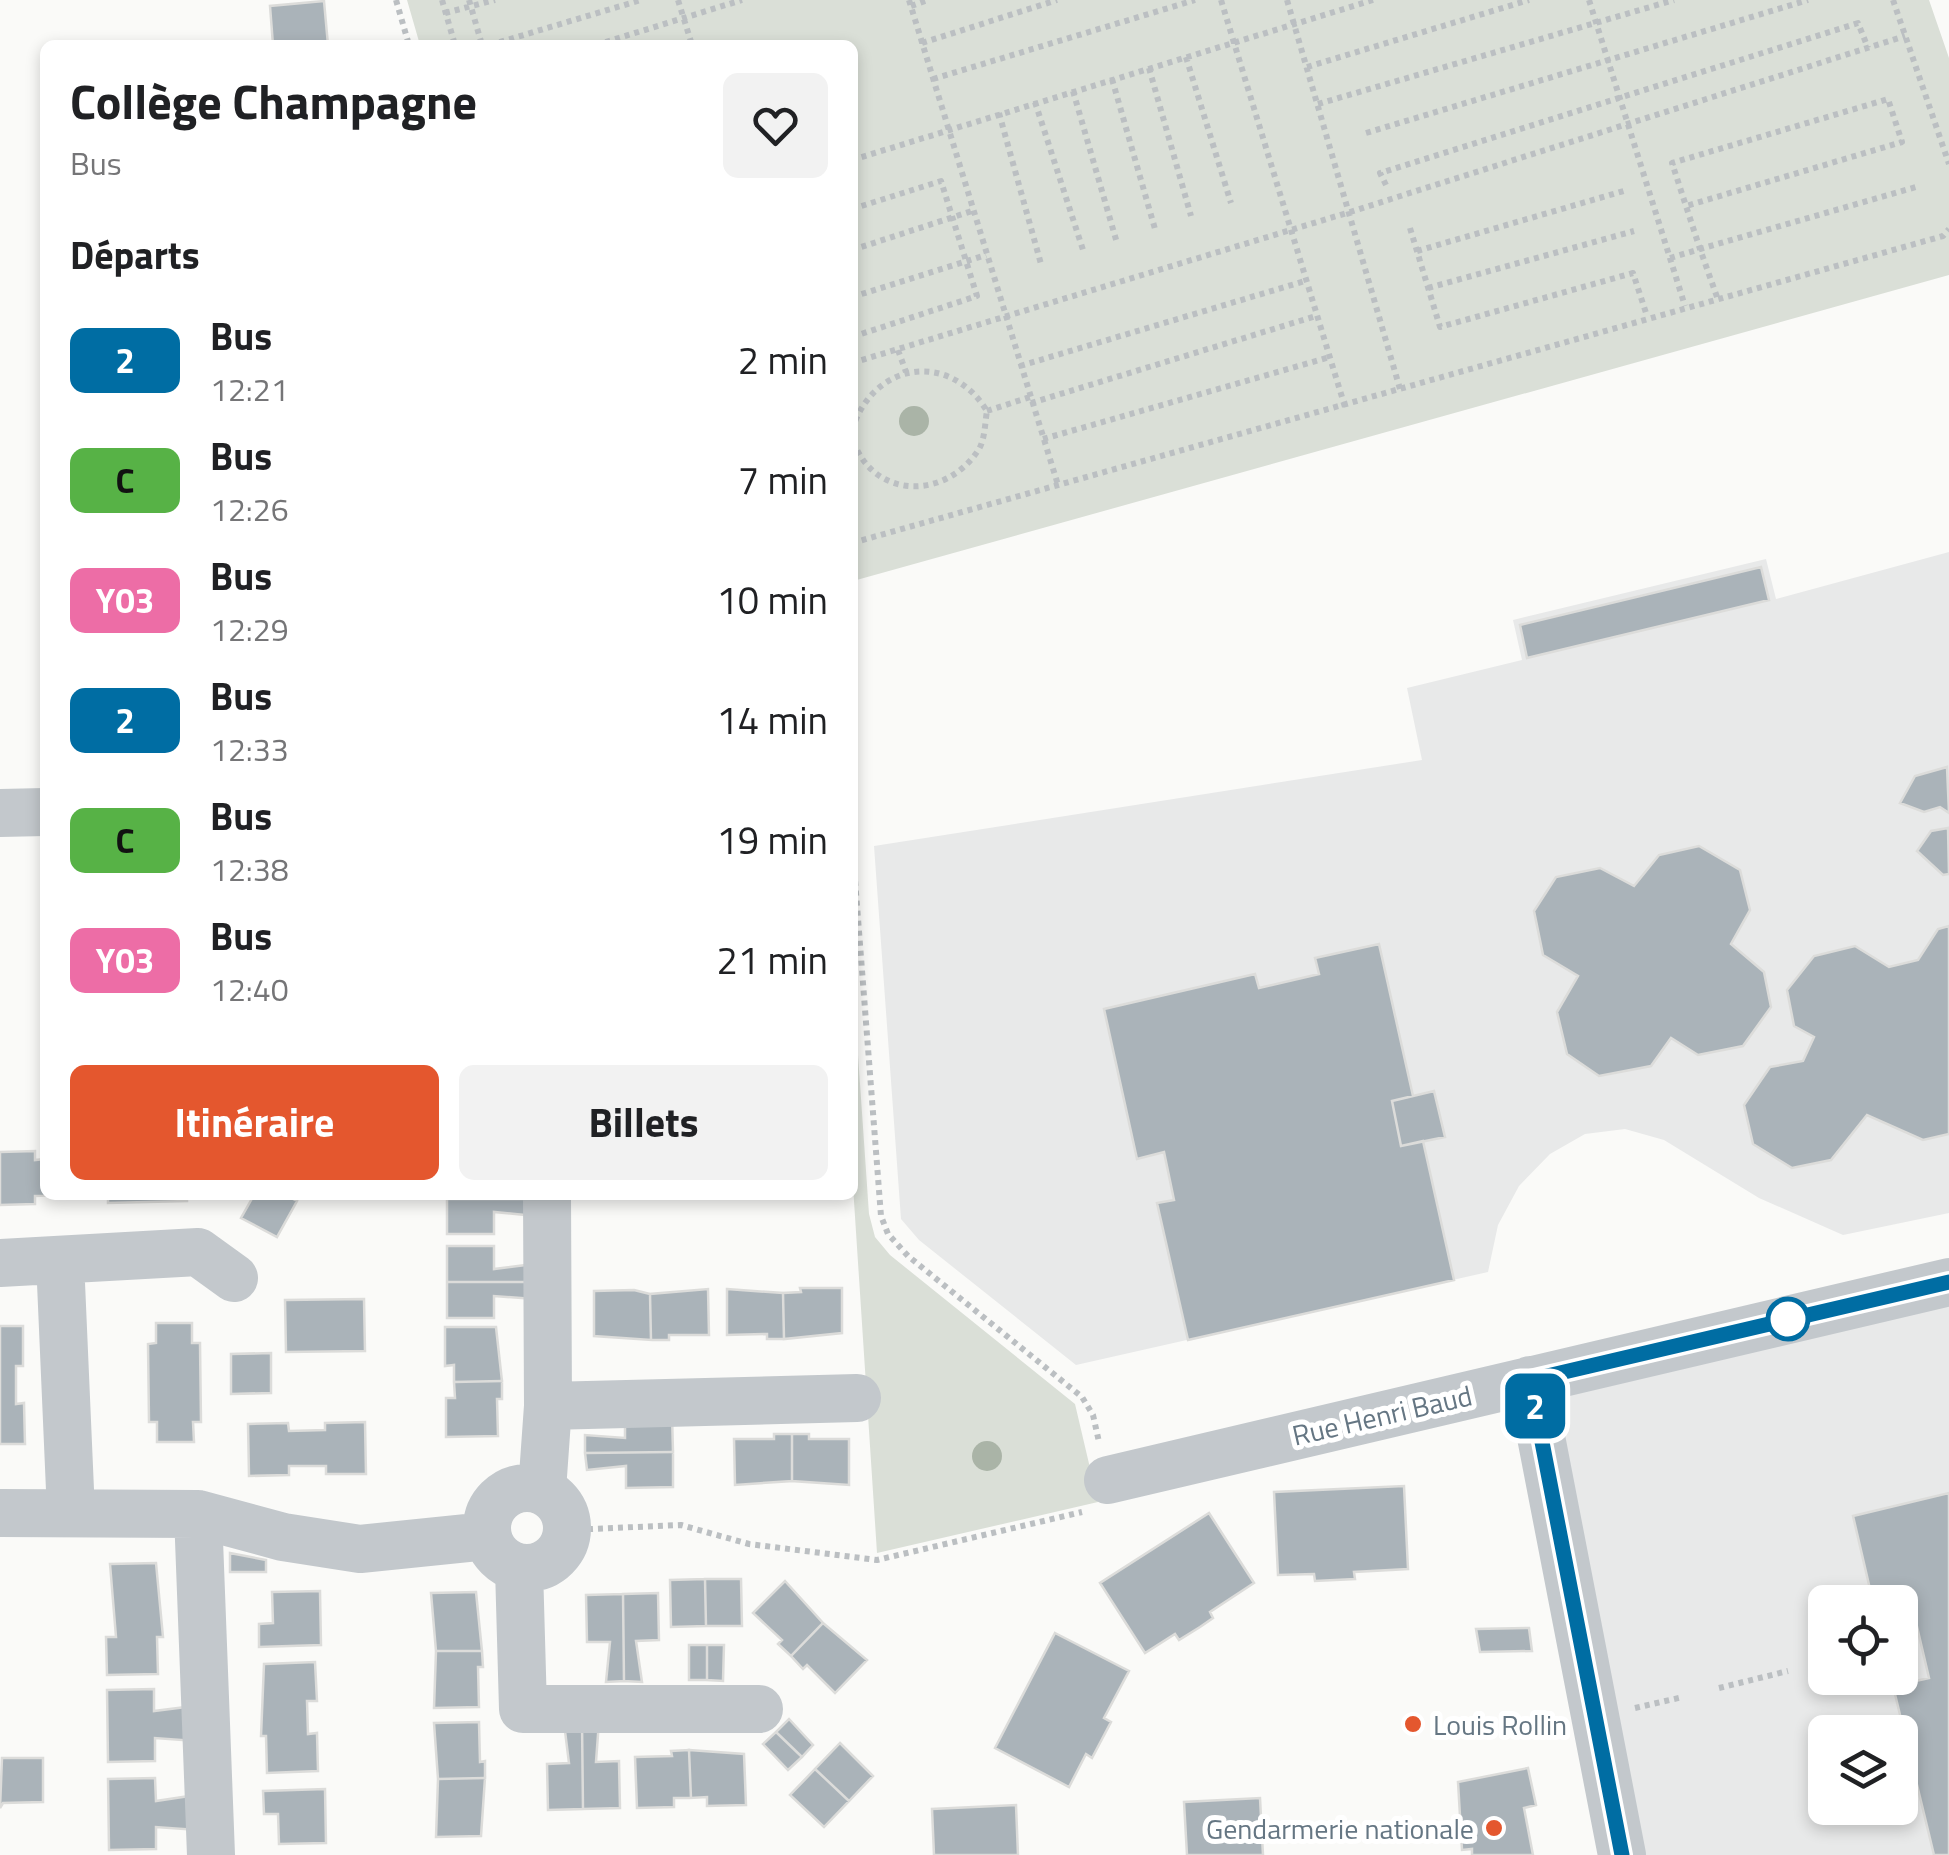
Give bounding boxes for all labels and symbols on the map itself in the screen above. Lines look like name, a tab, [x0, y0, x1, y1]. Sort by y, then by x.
unlabelled marker	[1767, 1298, 1809, 1340]
street label: Rue Henri Baud	[1288, 1373, 1476, 1457]
line badge: 2	[1502, 1374, 1568, 1438]
place label: Louis Rollin	[1433, 1703, 1567, 1746]
marker: Louis Rollin	[1402, 1713, 1424, 1735]
place label: Gendarmerie nationale	[1206, 1807, 1474, 1850]
marker: Gendarmerie nationale	[1483, 1817, 1505, 1839]

